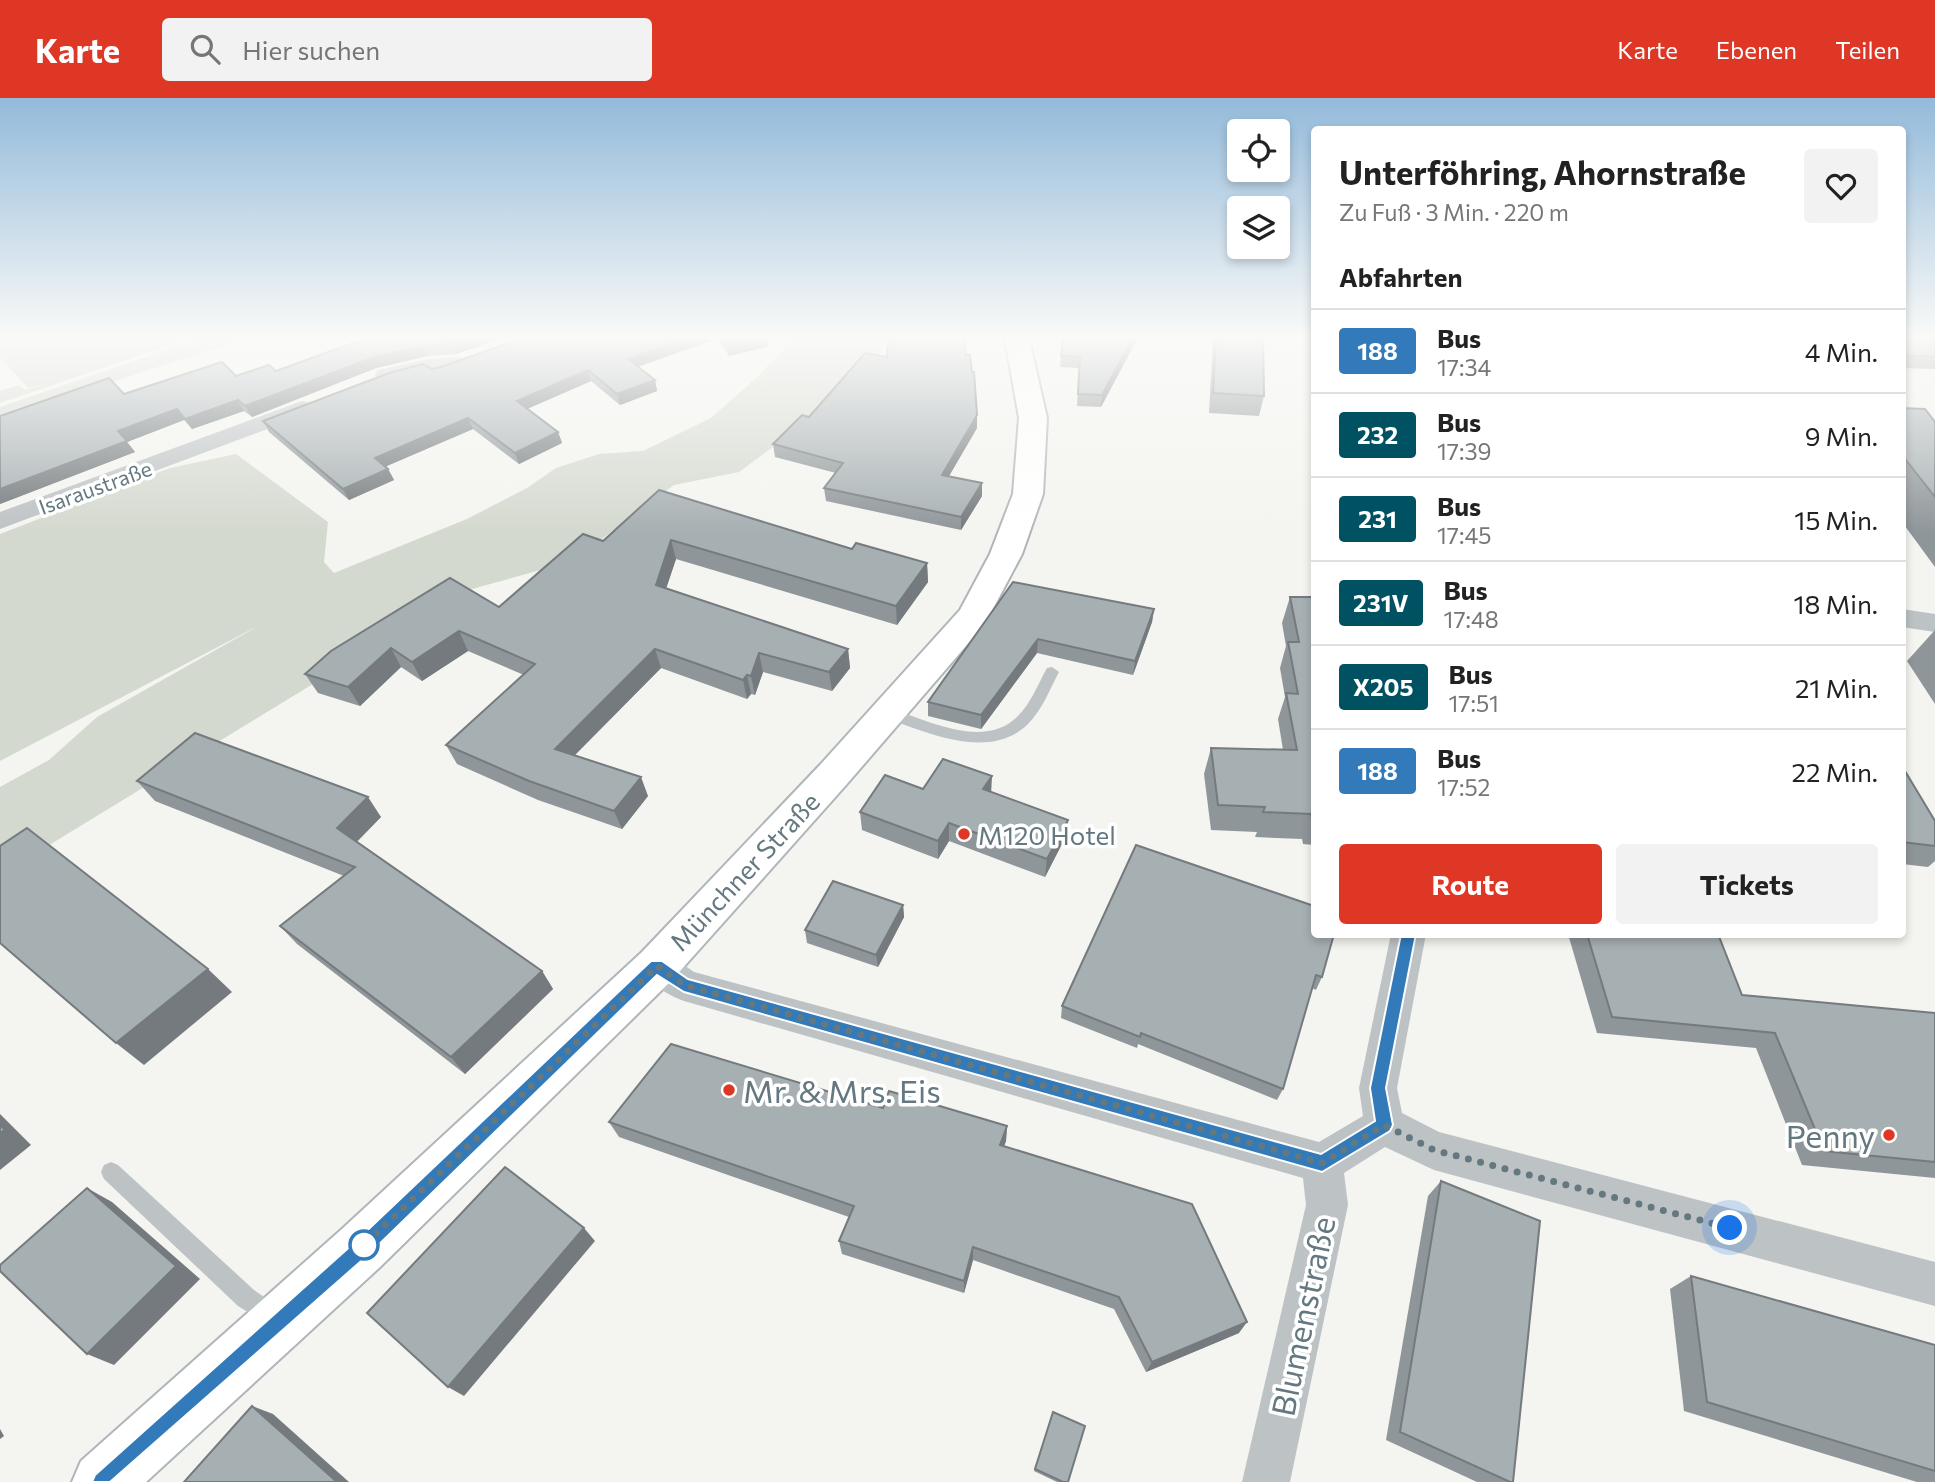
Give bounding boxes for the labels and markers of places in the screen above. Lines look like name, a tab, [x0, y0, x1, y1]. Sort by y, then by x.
place label: M120 Hotel	[978, 819, 1116, 850]
marker: M120 Hotel	[956, 826, 972, 842]
place label: Mr. & Mrs. Eis	[743, 1070, 941, 1110]
marker: Mr. & Mrs. Eis	[721, 1082, 737, 1098]
place label: Penny	[1786, 1115, 1875, 1155]
marker: Penny	[1881, 1127, 1897, 1143]
unlabelled marker	[349, 1230, 379, 1260]

